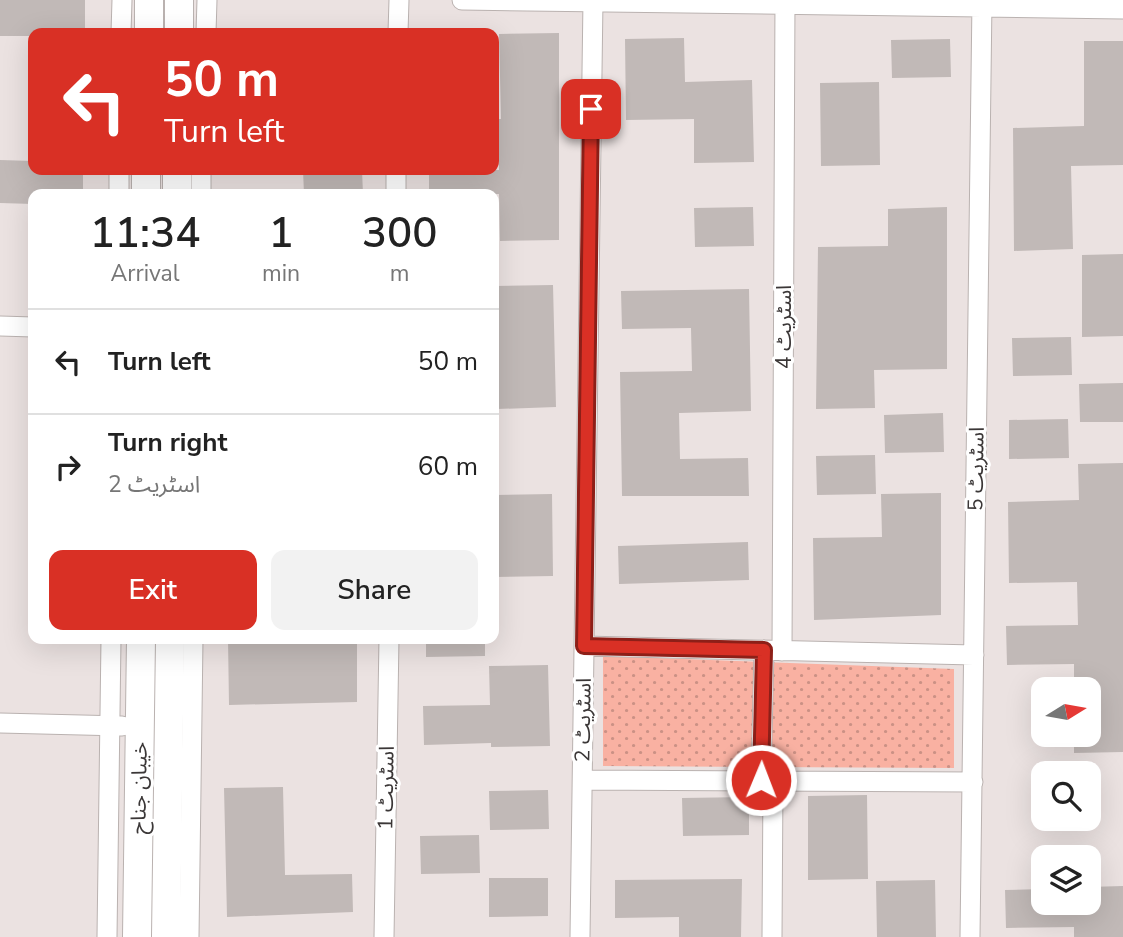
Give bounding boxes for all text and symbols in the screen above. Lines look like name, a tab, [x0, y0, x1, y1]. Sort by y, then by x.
text: 50 m	[164, 46, 279, 113]
icon: left	[49, 56, 140, 147]
pin	[561, 79, 621, 139]
icon: arrive	[572, 90, 610, 128]
text: Turn left	[164, 110, 284, 153]
text: 11:34	[90, 205, 200, 262]
text: 1	[268, 205, 294, 262]
text: 300	[362, 205, 437, 262]
text: Arrival	[110, 258, 180, 289]
text: min	[262, 258, 300, 289]
text: m	[390, 258, 409, 289]
street label: اسٹریٹ 4	[770, 285, 798, 369]
icon: left	[49, 343, 87, 381]
text: Turn left	[108, 344, 211, 379]
text: 50 m	[418, 344, 478, 379]
text: Turn right	[108, 425, 227, 460]
street label: اسٹریٹ 5	[961, 427, 991, 511]
icon: right	[49, 448, 87, 486]
text: 60 m	[418, 449, 478, 484]
text: اسٹریٹ 2	[108, 469, 200, 500]
button: Exit	[49, 550, 257, 630]
button: Share	[271, 550, 478, 630]
north arrow	[1031, 677, 1101, 747]
map controls	[1031, 677, 1101, 915]
street label: اسٹریٹ 2	[568, 678, 598, 762]
street label: خیبان جناح	[124, 742, 155, 834]
position arrow	[724, 743, 798, 817]
street label: اسٹریٹ 1	[371, 746, 401, 830]
button: search	[1031, 761, 1101, 831]
button: layers	[1031, 845, 1101, 915]

